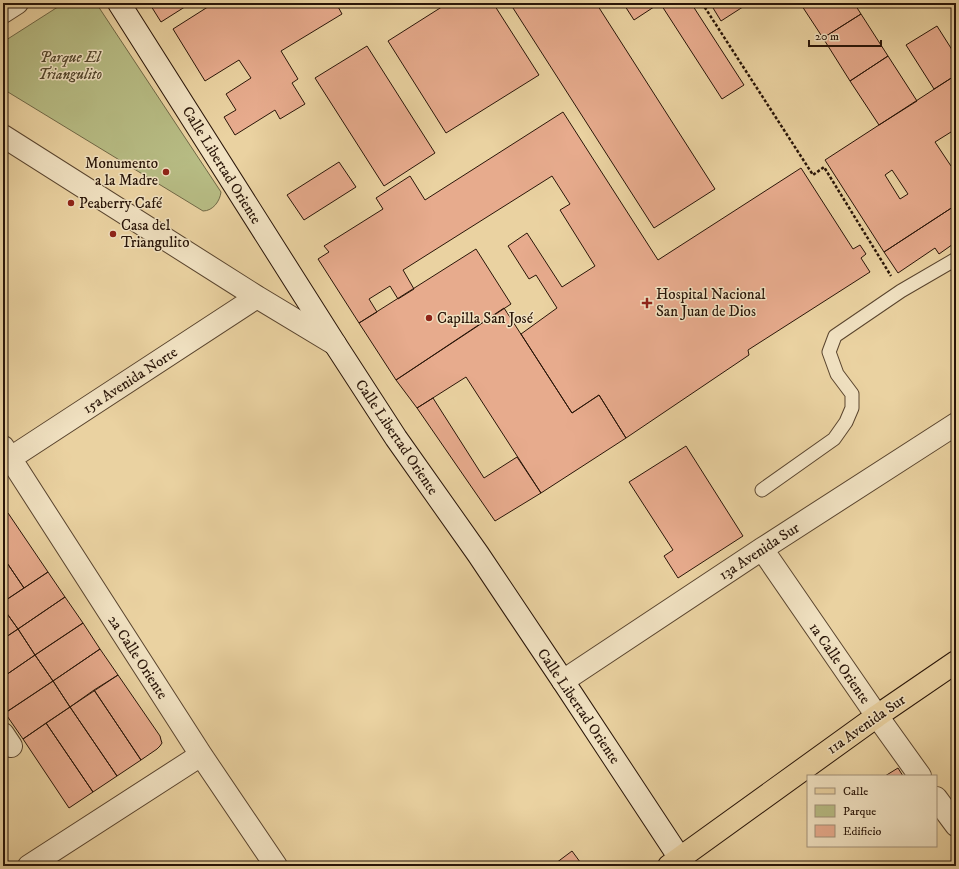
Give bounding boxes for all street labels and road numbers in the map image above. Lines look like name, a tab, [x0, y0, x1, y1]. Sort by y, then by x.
street label: Calle Libertad Oriente	[178, 103, 265, 228]
street label: 15a Avenida Norte	[79, 343, 181, 418]
street label: Calle Libertad Oriente	[351, 376, 442, 499]
street label: 13a Avenida Sur	[715, 518, 803, 584]
street label: 2a Calle Oriente	[103, 612, 172, 703]
street label: 1a Calle Oriente	[805, 619, 875, 708]
street label: Calle Libertad Oriente	[533, 645, 624, 768]
street label: 11a Avenida Sur	[823, 690, 910, 759]

